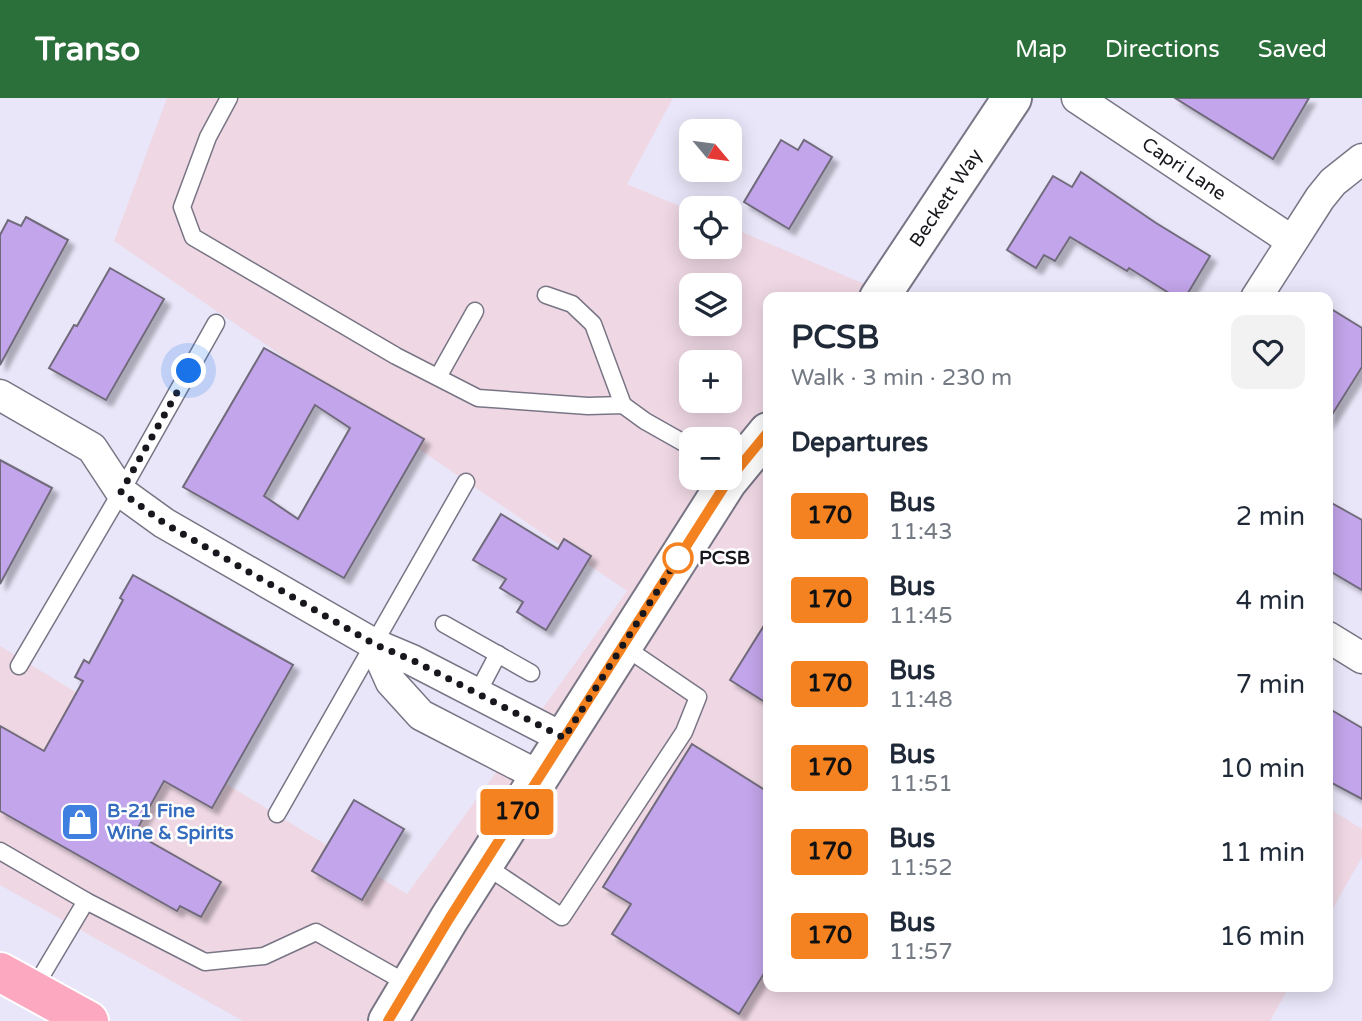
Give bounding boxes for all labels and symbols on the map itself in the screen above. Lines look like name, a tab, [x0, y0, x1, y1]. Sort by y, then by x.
north arrow	[679, 119, 742, 182]
street label: Capri Lane	[1138, 133, 1230, 205]
street label: Beckett Way	[905, 145, 987, 251]
your location	[171, 353, 206, 388]
marker: PCSB	[663, 543, 693, 573]
place label: PCSB	[699, 547, 750, 569]
line badge: 170	[477, 789, 557, 835]
place label: B-21 Fine Wine & Spirits	[107, 800, 234, 845]
shop icon: B-21 Fine Wine & Spirits	[59, 801, 101, 843]

